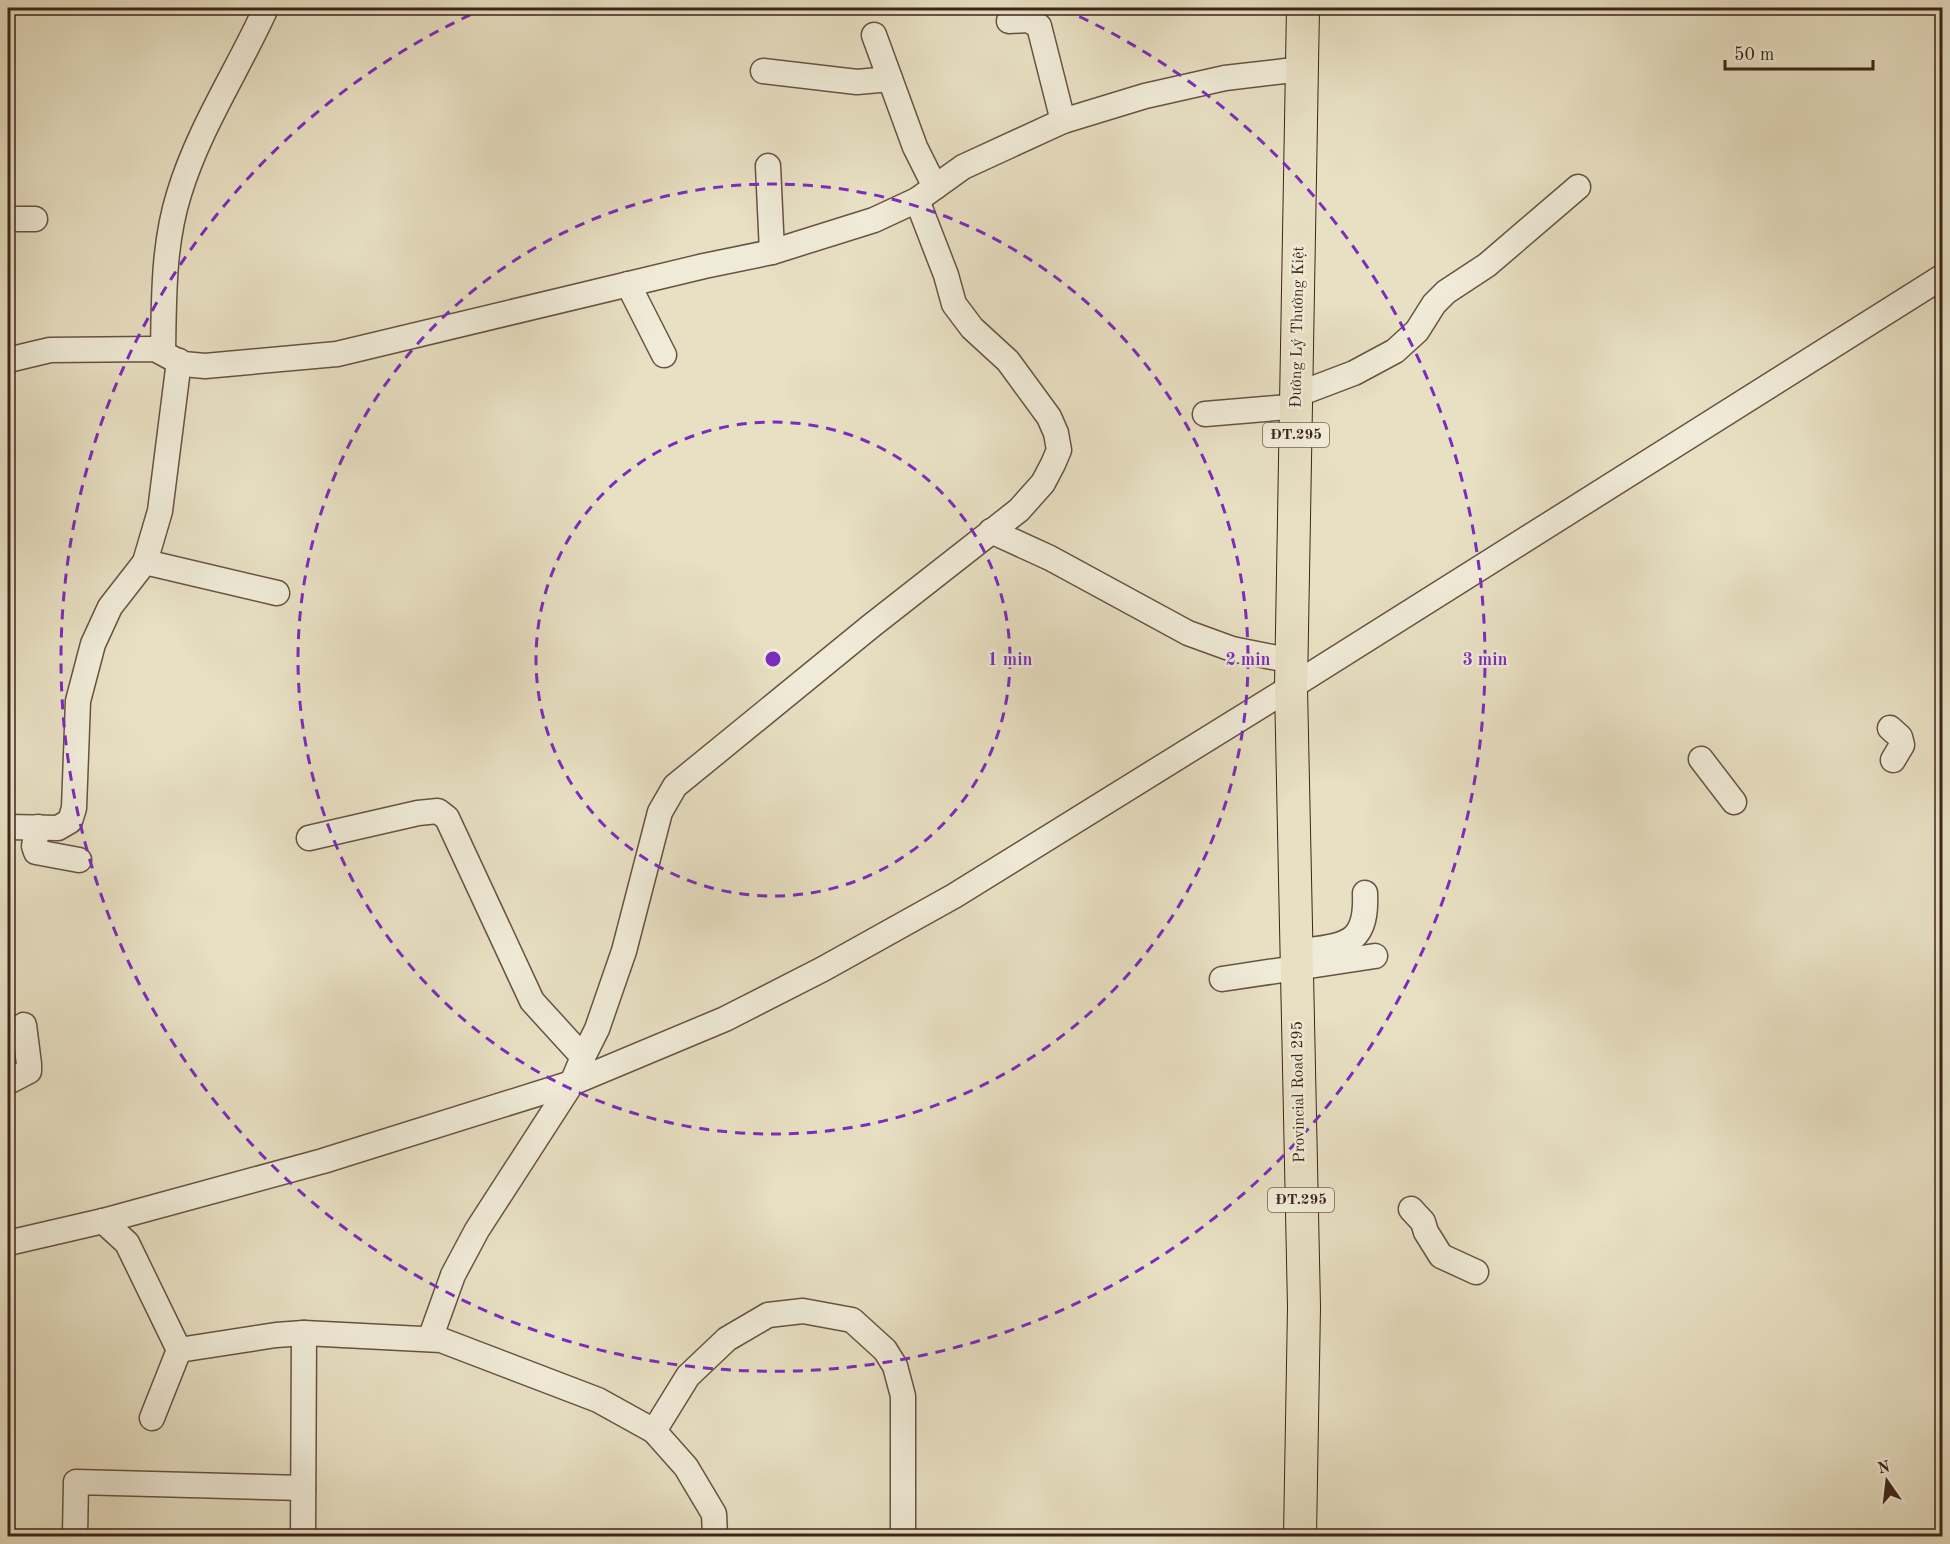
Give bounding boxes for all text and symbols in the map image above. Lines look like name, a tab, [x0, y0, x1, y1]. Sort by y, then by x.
scale bar	[1725, 33, 1874, 71]
text: 50 m	[1734, 46, 1774, 64]
street label: Đường Lý Thường Kiệt	[1289, 245, 1307, 408]
road number: ĐT.295	[1263, 423, 1329, 447]
centre of rings	[763, 649, 783, 669]
text: 1 min	[987, 651, 1033, 669]
text: 2 min	[1225, 651, 1271, 669]
text: 3 min	[1462, 651, 1508, 669]
street label: Provincial Road 295	[1290, 1021, 1308, 1163]
road number: ĐT.295	[1268, 1188, 1334, 1212]
north arrow	[1857, 1451, 1917, 1511]
text: N	[1876, 1459, 1892, 1478]

